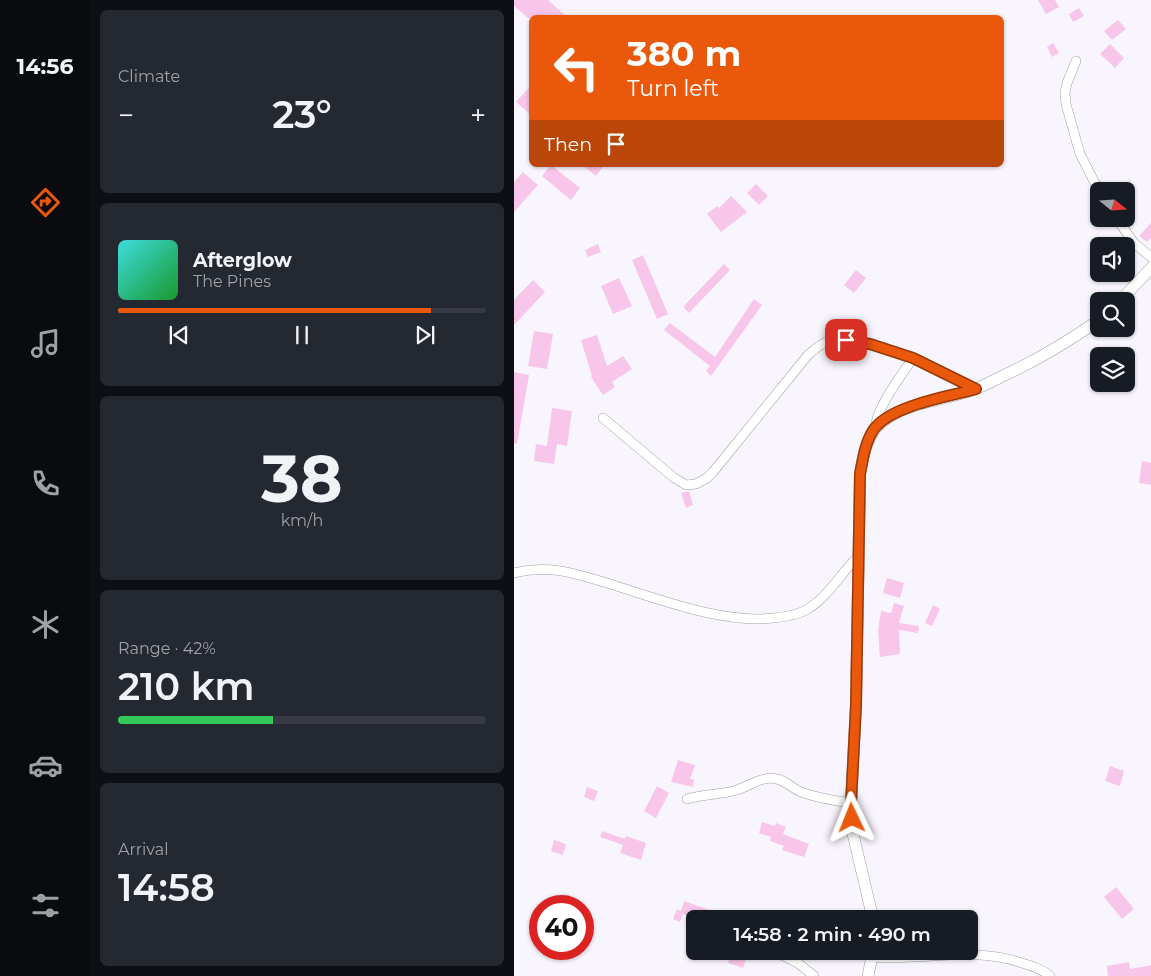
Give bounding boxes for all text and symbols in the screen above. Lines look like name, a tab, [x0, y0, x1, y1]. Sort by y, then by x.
text: 380 m	[627, 32, 741, 75]
icon: left	[544, 35, 609, 100]
text: 14:56	[17, 53, 73, 80]
text: Climate	[118, 67, 180, 86]
text: Turn left	[627, 75, 719, 102]
text: 23°	[272, 91, 332, 138]
text: −	[118, 98, 134, 132]
text: +	[470, 98, 486, 132]
icon: arrive	[602, 130, 630, 158]
text: Then	[544, 133, 592, 156]
north arrow	[1090, 182, 1135, 228]
map controls	[1090, 182, 1135, 392]
icon: directions	[28, 185, 63, 220]
button: sound	[1090, 237, 1135, 282]
text: Afterglow	[193, 249, 292, 272]
text: The Pines	[193, 272, 271, 291]
button: search	[1090, 292, 1135, 337]
pin	[825, 319, 867, 361]
icon: previous	[165, 321, 193, 349]
icon: pause	[288, 321, 316, 349]
icon: next	[411, 321, 439, 349]
icon: music	[28, 326, 63, 361]
icon: arrive	[832, 326, 860, 354]
button: layers	[1090, 347, 1135, 392]
text: 38	[261, 439, 343, 518]
icon: phone	[28, 466, 63, 501]
text: km/h	[281, 511, 323, 530]
icon: climate	[28, 607, 63, 642]
text: Range · 42%	[118, 639, 216, 658]
text: 210 km	[118, 663, 255, 710]
icon: car	[28, 748, 63, 783]
position arrow	[825, 791, 877, 843]
text: Arrival	[118, 840, 168, 859]
text: 14:58	[118, 864, 215, 911]
icon: filters	[28, 888, 63, 923]
speed limit sign: 40	[529, 895, 594, 960]
text: 14:58 · 2 min · 490 m	[733, 923, 931, 946]

